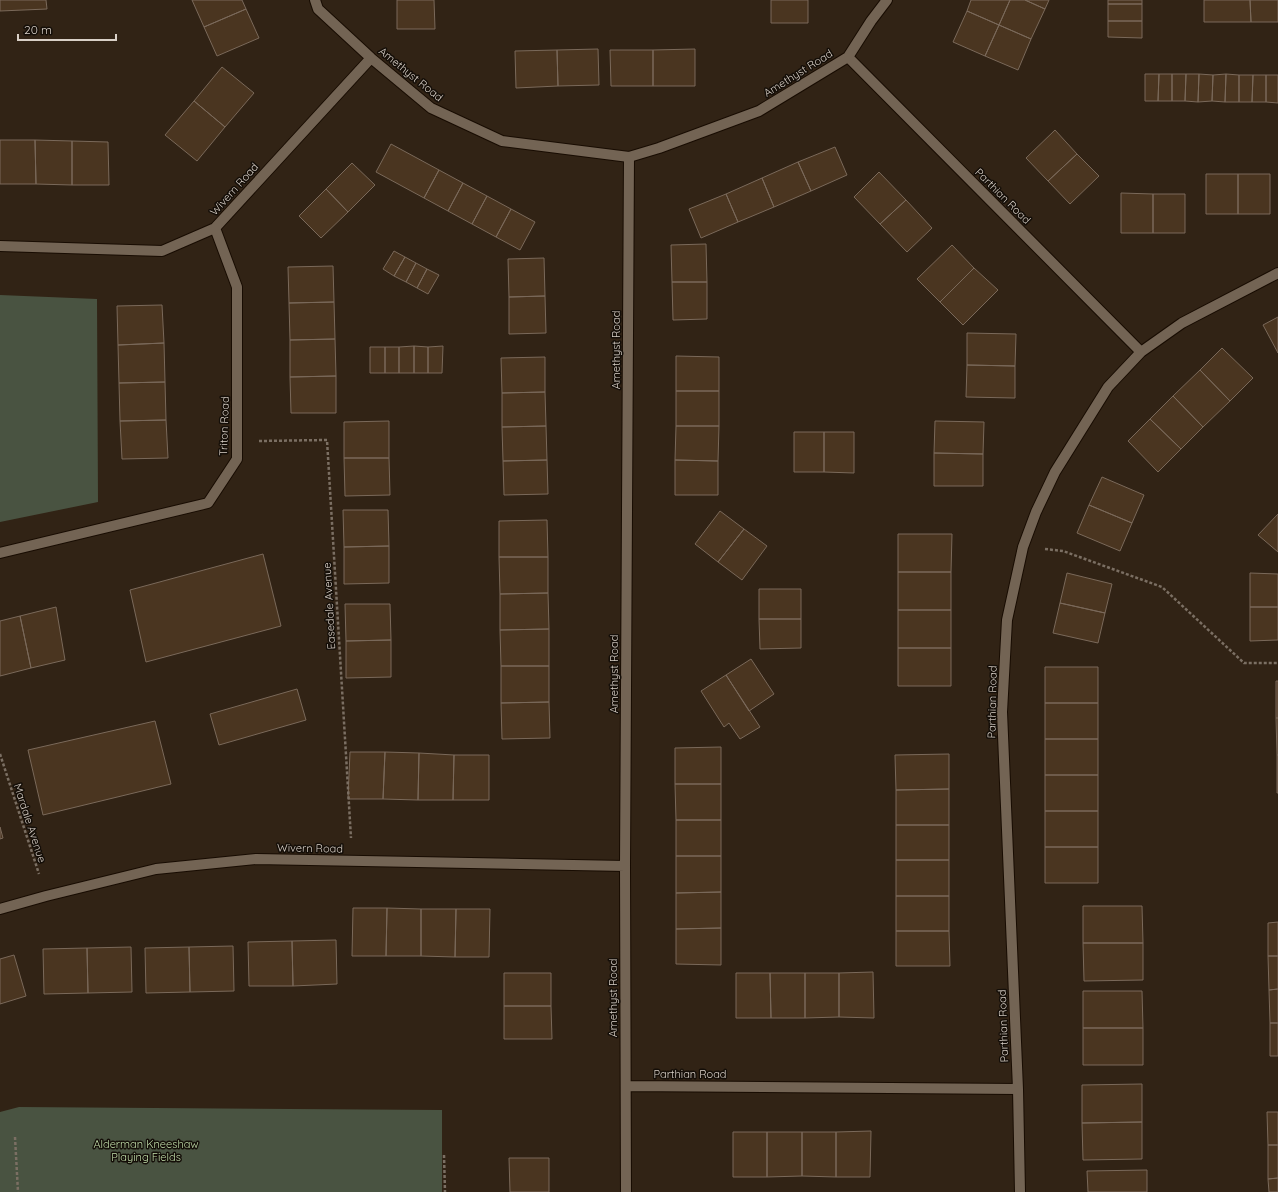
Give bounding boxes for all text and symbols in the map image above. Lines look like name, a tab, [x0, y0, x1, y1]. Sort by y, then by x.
scale bar	[18, 16, 116, 42]
text: 20 m	[24, 22, 52, 37]
street label: Amethyst Road	[376, 44, 446, 104]
street label: Amethyst Road	[761, 46, 835, 100]
street label: Wivern Road	[207, 160, 261, 218]
street label: Parthian Road	[972, 165, 1034, 227]
street label: Amethyst Road	[609, 311, 623, 389]
street label: Triton Road	[216, 396, 232, 456]
street label: Easedale Avenue	[320, 562, 338, 650]
street label: Amethyst Road	[607, 635, 621, 713]
street label: Parthian Road	[984, 665, 1000, 739]
street label: Mardale Avenue	[11, 782, 49, 864]
street label: Wivern Road	[277, 840, 343, 856]
street label: Amethyst Road	[606, 959, 620, 1037]
street label: Parthian Road	[995, 989, 1011, 1063]
street label: Parthian Road	[653, 1067, 727, 1081]
park label: Alderman Kneeshaw Playing Fields	[93, 1137, 199, 1164]

